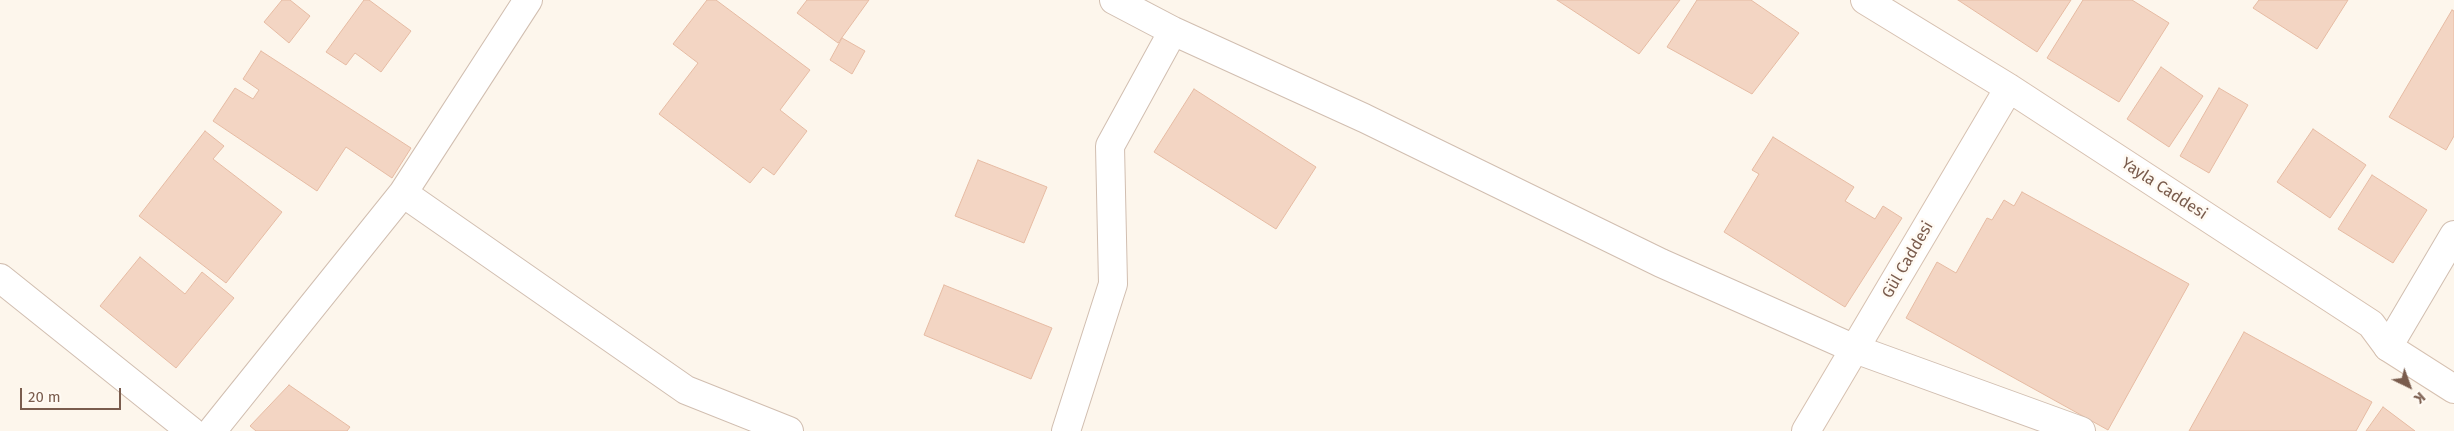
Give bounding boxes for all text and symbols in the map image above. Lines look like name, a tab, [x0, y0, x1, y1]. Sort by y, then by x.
street label: Yayla Caddesi	[2117, 154, 2211, 224]
street label: Gül Caddesi	[1878, 218, 1938, 302]
north arrow	[2384, 361, 2434, 411]
scale bar	[22, 378, 124, 410]
text: 20 m	[28, 388, 61, 406]
text: K	[2410, 388, 2428, 407]

